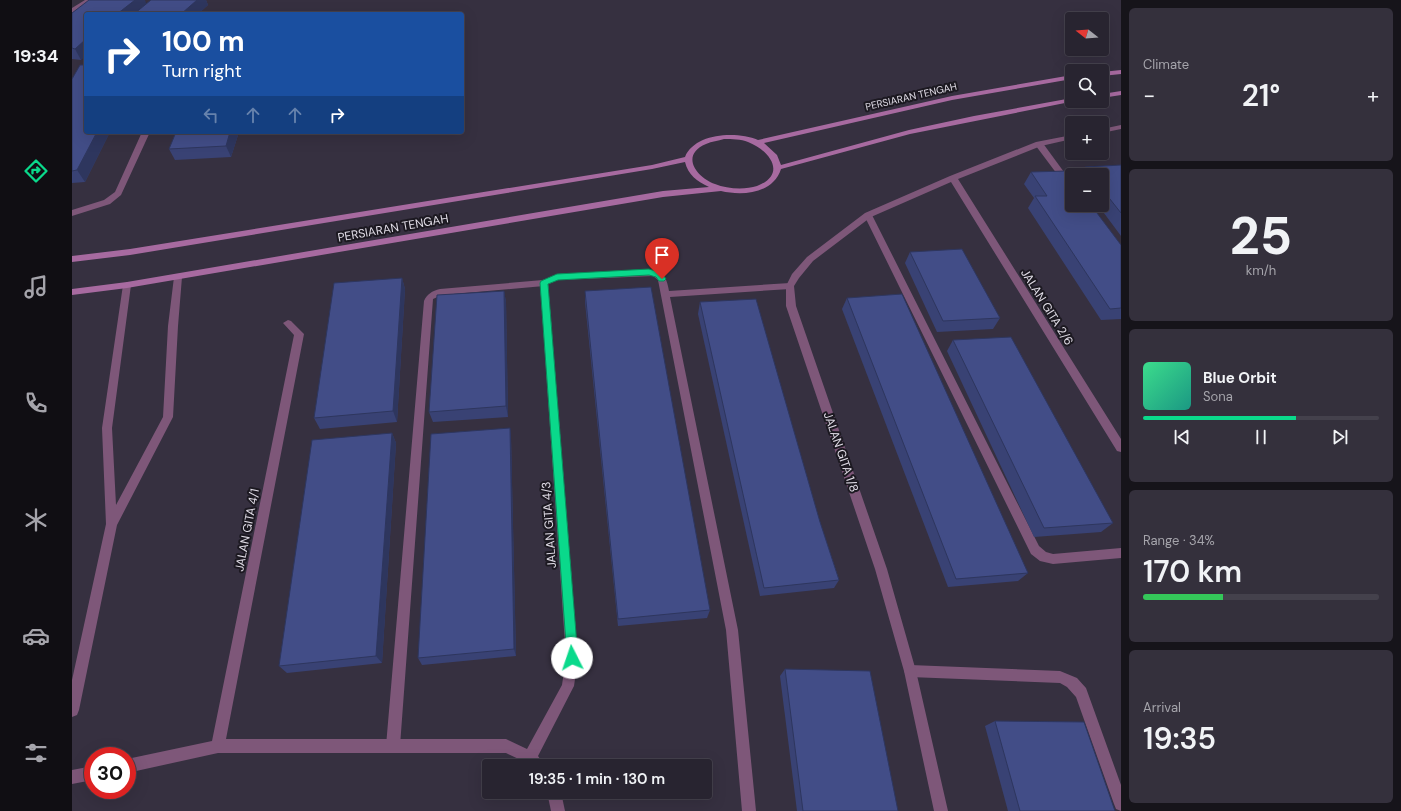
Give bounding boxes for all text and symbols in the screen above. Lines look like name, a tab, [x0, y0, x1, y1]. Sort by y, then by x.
north arrow	[1065, 12, 1109, 56]
map controls	[1065, 12, 1109, 212]
text: 100 m	[162, 23, 245, 60]
icon: right	[96, 28, 148, 80]
text: 19:34	[13, 44, 59, 68]
text: Climate	[1143, 56, 1189, 73]
text: Turn right	[162, 59, 242, 83]
button: search	[1065, 64, 1109, 108]
text: 21°	[1242, 76, 1280, 115]
street label: PERSIARAN TENGAH	[864, 80, 958, 113]
text: −	[1143, 81, 1155, 110]
text: +	[1367, 81, 1379, 110]
icon: left	[200, 104, 222, 126]
icon: ahead	[242, 104, 264, 126]
icon: ahead	[284, 104, 306, 126]
icon: right	[326, 104, 348, 126]
button: +	[1065, 116, 1109, 160]
icon: directions	[22, 157, 50, 185]
button: −	[1065, 168, 1109, 212]
text: 25	[1230, 202, 1292, 270]
street label: PERSIARAN TENGAH	[336, 210, 450, 246]
pin	[645, 238, 679, 279]
icon: arrive	[651, 244, 673, 266]
text: km/h	[1246, 262, 1276, 279]
street label: JALAN GITA 2/6	[1017, 266, 1077, 348]
icon: music	[22, 273, 50, 301]
text: Blue Orbit	[1203, 368, 1277, 388]
text: Sona	[1203, 388, 1233, 405]
icon: phone	[22, 389, 50, 417]
street label: JALAN GITA 1/8	[820, 410, 862, 494]
icon: previous	[1171, 426, 1193, 448]
icon: pause	[1250, 426, 1272, 448]
icon: next	[1329, 426, 1351, 448]
street label: JALAN GITA 4/3	[538, 481, 560, 569]
street label: JALAN GITA 4/1	[231, 487, 263, 573]
icon: climate	[22, 506, 50, 534]
text: Range · 34%	[1143, 532, 1215, 549]
text: 170 km	[1143, 552, 1242, 591]
icon: car	[22, 622, 50, 650]
position arrow	[551, 637, 593, 679]
text: Arrival	[1143, 699, 1181, 716]
text: 19:35	[1143, 719, 1216, 758]
icon: filters	[22, 739, 50, 767]
speed limit sign: 30	[84, 747, 136, 799]
text: 19:35 · 1 min · 130 m	[529, 769, 665, 789]

